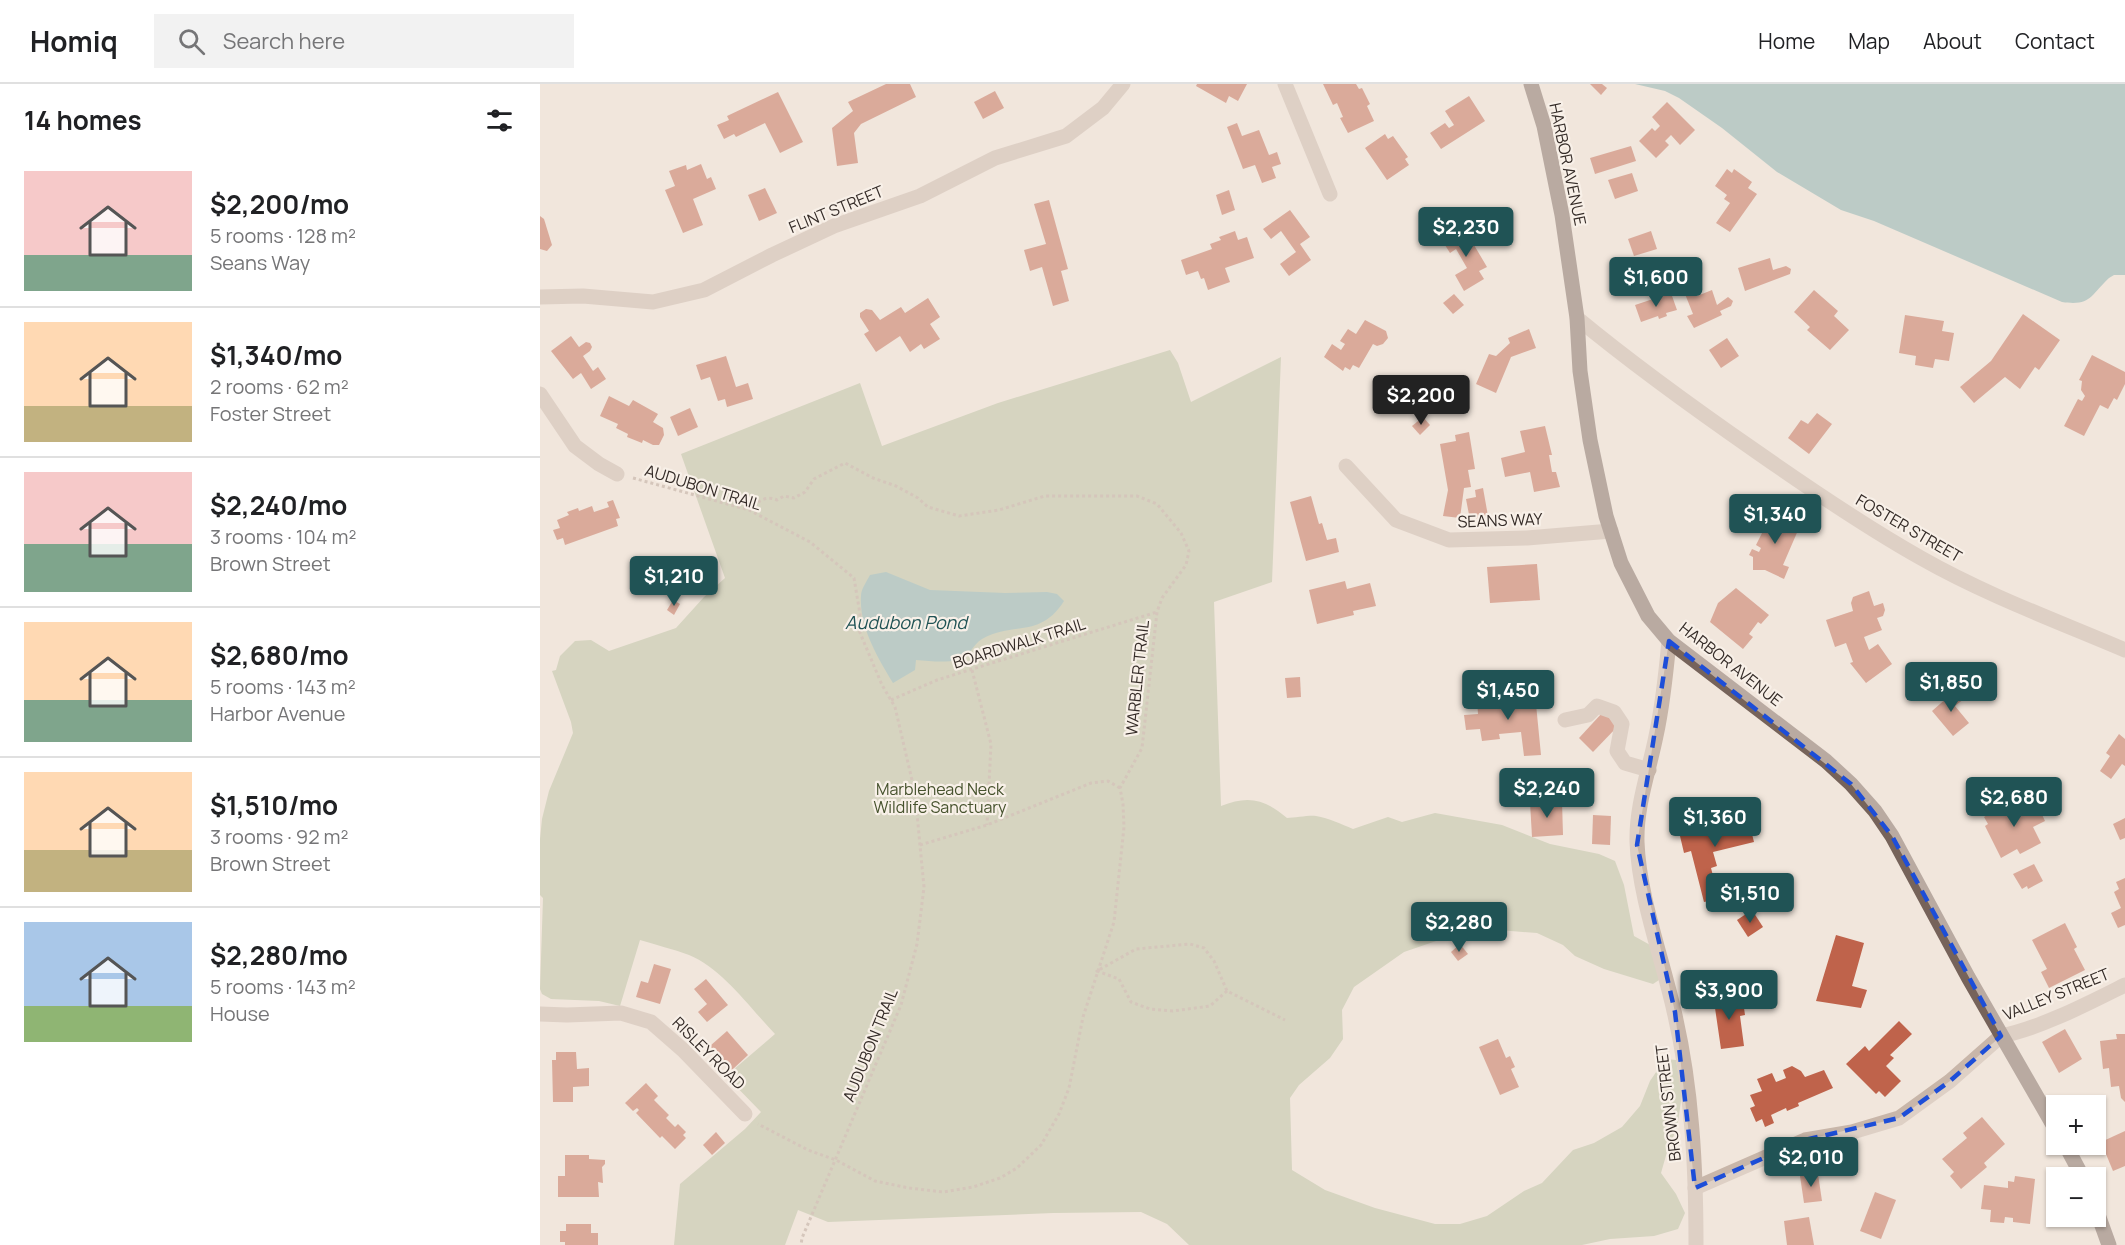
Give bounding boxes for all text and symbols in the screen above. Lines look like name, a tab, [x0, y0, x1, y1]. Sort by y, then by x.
search box	[154, 14, 574, 68]
text: Homiq	[30, 22, 118, 60]
icon: search	[175, 25, 208, 58]
text: Search here	[223, 26, 345, 56]
text: Home	[1758, 27, 1815, 55]
text: Map	[1848, 27, 1890, 55]
text: About	[1923, 27, 1982, 55]
text: Contact	[2015, 27, 2095, 55]
street label: HARBOR AVENUE	[1544, 101, 1592, 227]
text: 14 homes	[24, 102, 142, 138]
icon: filters	[483, 104, 516, 137]
street label: FLINT STREET	[785, 180, 887, 238]
text: $2,200/mo	[210, 186, 349, 222]
icon: home	[72, 195, 144, 267]
pin: $2,230	[1417, 207, 1515, 258]
text: $2,230	[1432, 213, 1500, 240]
text: 5 rooms · 128 m²	[210, 222, 356, 249]
text: Seans Way	[210, 249, 310, 276]
pin: $1,600	[1607, 257, 1705, 308]
text: $1,600	[1623, 263, 1689, 290]
text: $1,340/mo	[210, 337, 342, 373]
icon: home	[72, 346, 144, 418]
text: 2 rooms · 62 m²	[210, 373, 349, 400]
pin: $2,200	[1372, 375, 1470, 426]
text: $2,200	[1387, 381, 1455, 408]
text: Foster Street	[210, 400, 331, 427]
street label: AUDUBON TRAIL	[642, 459, 764, 515]
text: $2,240/mo	[210, 487, 347, 523]
street label: FOSTER STREET	[1852, 489, 1966, 567]
pin: $1,340	[1726, 494, 1824, 545]
icon: home	[72, 496, 144, 568]
text: $1,340	[1743, 500, 1807, 527]
street label: SEANS WAY	[1457, 508, 1543, 532]
text: 3 rooms · 104 m²	[210, 523, 356, 550]
text: Brown Street	[210, 550, 331, 577]
pin: $1,210	[625, 556, 723, 607]
text: $1,210	[644, 562, 704, 589]
water label: Audubon Pond	[845, 610, 969, 634]
street label: BOARDWALK TRAIL	[950, 612, 1088, 674]
street label: HARBOR AVENUE	[1675, 617, 1787, 711]
street label: WARBLER TRAIL	[1120, 619, 1154, 737]
text: $2,680/mo	[210, 637, 349, 673]
icon: home	[72, 646, 144, 718]
pin: $1,850	[1902, 662, 2000, 713]
text: $1,850	[1919, 668, 1983, 695]
pin: $1,450	[1459, 670, 1557, 721]
text: 5 rooms · 143 m²	[210, 673, 356, 700]
text: $1,450	[1476, 676, 1540, 703]
text: Harbor Avenue	[210, 700, 345, 727]
pin: $2,240	[1498, 768, 1596, 819]
text: $2,240	[1513, 774, 1581, 801]
pin: $2,680	[1965, 777, 2063, 828]
park label: Marblehead Neck Wildlife Sanctuary	[874, 778, 1007, 818]
text: $2,680	[1980, 783, 2048, 810]
text: $1,510/mo	[210, 787, 338, 823]
icon: home	[72, 796, 144, 868]
pin: $1,360	[1666, 797, 1764, 848]
text: $1,360	[1683, 803, 1747, 830]
text: 3 rooms · 92 m²	[210, 823, 349, 850]
text: Brown Street	[210, 850, 331, 877]
pin: $1,510	[1701, 873, 1799, 924]
text: $1,510	[1720, 879, 1780, 906]
pin: $2,280	[1410, 902, 1508, 953]
text: $2,280	[1425, 908, 1493, 935]
text: $2,280/mo	[210, 937, 348, 973]
icon: home	[72, 946, 144, 1018]
street label: VALLEY STREET	[2000, 962, 2113, 1025]
pin: $3,900	[1680, 970, 1778, 1021]
text: 5 rooms · 143 m²	[210, 973, 356, 1000]
text: $3,900	[1694, 976, 1764, 1003]
street label: AUDUBON TRAIL	[837, 985, 903, 1105]
text: House	[210, 1000, 270, 1027]
street label: RISLEY ROAD	[668, 1012, 750, 1094]
street label: BROWN STREET	[1650, 1043, 1686, 1163]
map controls	[2046, 1095, 2106, 1227]
button: +	[2046, 1095, 2106, 1155]
pin: $2,010	[1762, 1137, 1860, 1188]
text: $2,010	[1778, 1143, 1844, 1170]
button: −	[2046, 1167, 2106, 1227]

